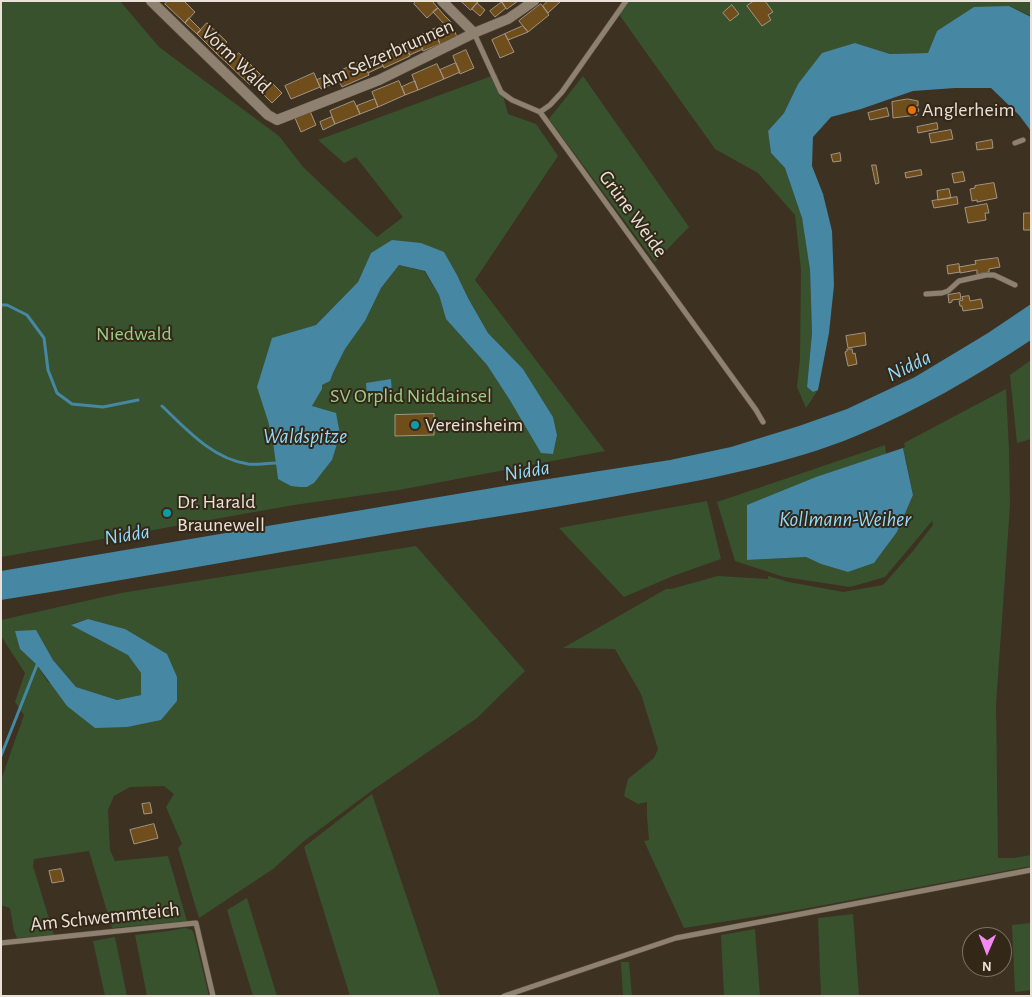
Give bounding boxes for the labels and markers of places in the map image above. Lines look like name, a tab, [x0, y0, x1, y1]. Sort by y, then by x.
place label: Anglerheim	[922, 98, 1015, 122]
marker: Anglerheim	[906, 104, 918, 116]
place label: Vereinsheim	[425, 413, 523, 437]
marker: Vereinsheim	[409, 419, 421, 431]
place label: Dr. Harald Braunewell	[177, 490, 265, 537]
marker: Dr. Harald Braunewell	[161, 507, 173, 519]

